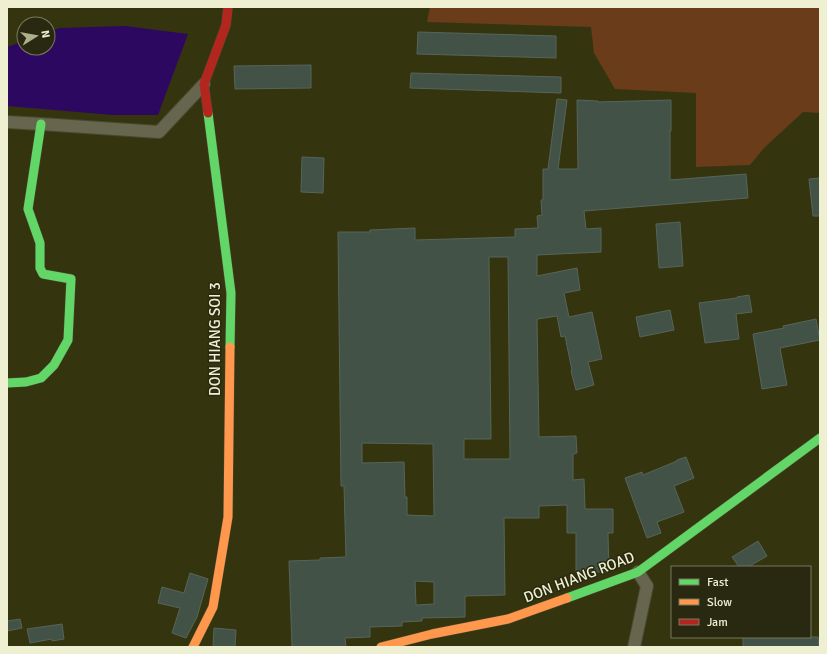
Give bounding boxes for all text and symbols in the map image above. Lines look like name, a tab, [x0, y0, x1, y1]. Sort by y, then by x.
north arrow	[16, 16, 56, 56]
text: N	[38, 29, 52, 39]
street label: DON HIANG SOI 3	[206, 282, 224, 396]
street label: DON HIANG ROAD	[521, 548, 637, 606]
legend	[671, 566, 811, 638]
text: Fast	[707, 575, 728, 590]
text: Slow	[707, 595, 732, 610]
text: Jam	[707, 615, 728, 630]

